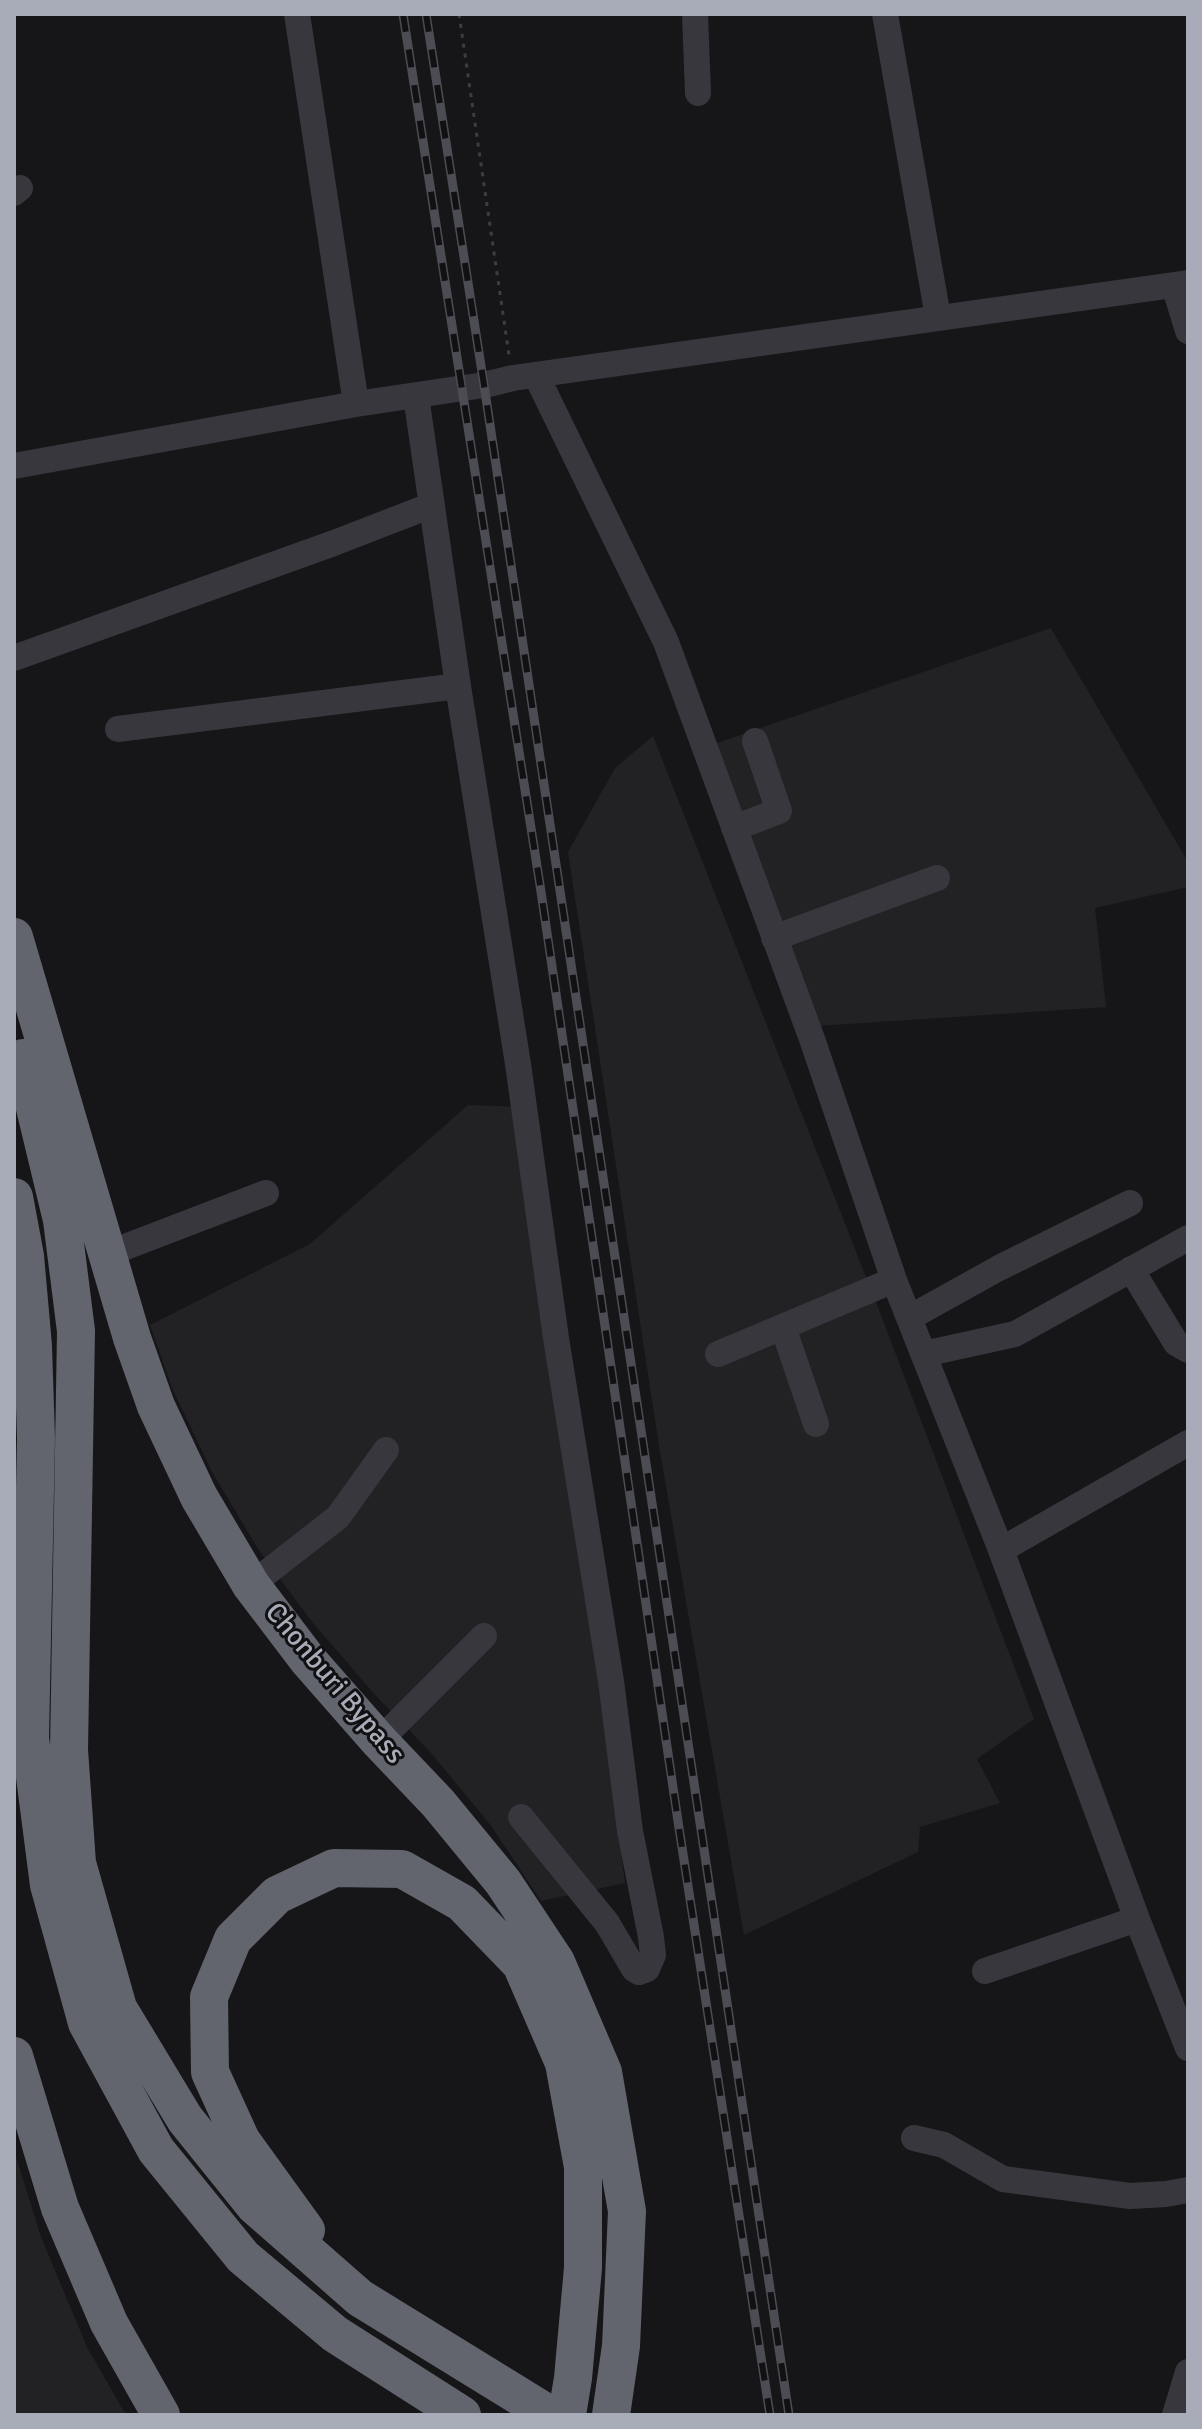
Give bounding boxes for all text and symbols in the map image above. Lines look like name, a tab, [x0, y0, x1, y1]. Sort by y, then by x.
street label: Chonburi Bypass	[257, 1597, 411, 1771]

